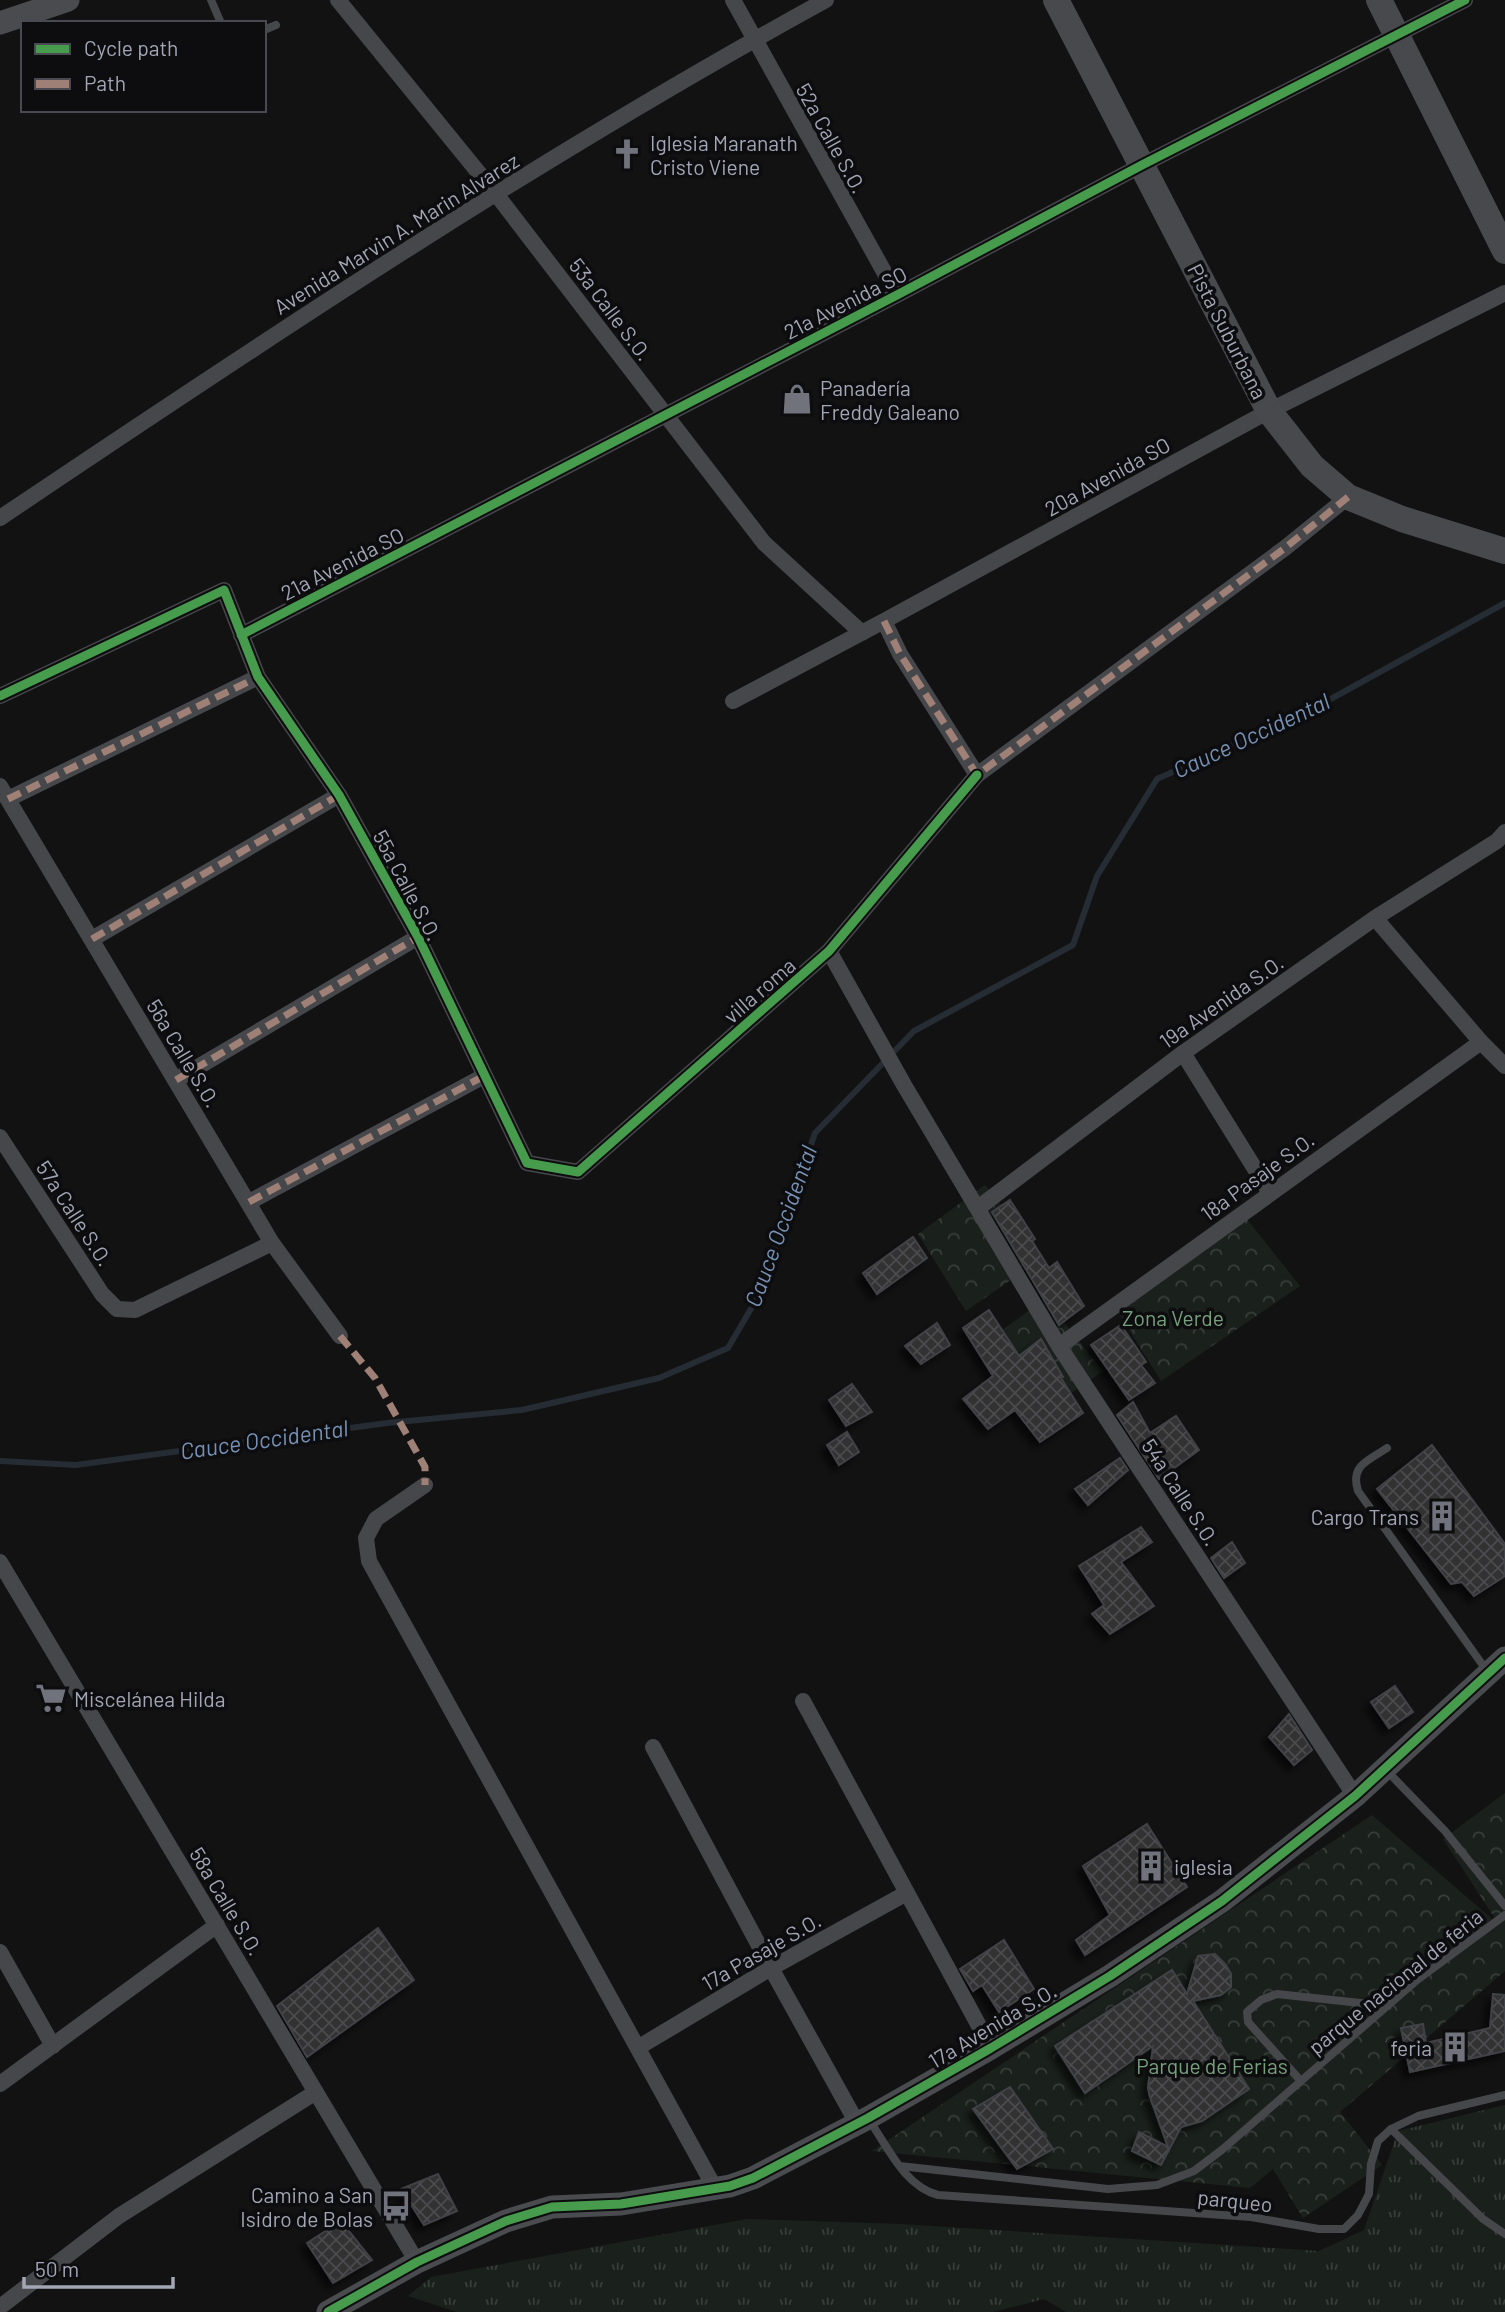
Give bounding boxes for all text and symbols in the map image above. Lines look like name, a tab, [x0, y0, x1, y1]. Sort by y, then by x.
legend	[21, 21, 266, 112]
text: Cycle path	[84, 35, 178, 60]
text: Path	[84, 70, 126, 95]
street label: 52a Calle S.O.	[792, 79, 872, 197]
place label: Iglesia Maranath Cristo Viene	[650, 130, 798, 179]
church icon: Iglesia Maranath Cristo Viene	[610, 137, 644, 171]
street label: Avenida Marvin A. Marin Alvarez	[269, 147, 523, 319]
street label: 53a Calle S.O.	[564, 253, 658, 365]
street label: Pista Suburbana	[1183, 259, 1273, 403]
street label: 21a Avenida SO	[779, 260, 911, 344]
place label: Panadería Freddy Galeano	[820, 375, 960, 424]
shop icon: Panadería Freddy Galeano	[780, 382, 814, 416]
street label: 20a Avenida SO	[1040, 431, 1174, 521]
street label: 21a Avenida SO	[276, 521, 408, 605]
water label: Cauce Occidental	[1168, 687, 1334, 783]
street label: 55a Calle S.O.	[368, 826, 448, 944]
street label: 19a Avenida S.O.	[1154, 949, 1288, 1053]
street label: villa roma	[718, 952, 800, 1028]
street label: 56a Calle S.O.	[142, 994, 226, 1112]
street label: 18a Pasaje S.O.	[1195, 1126, 1319, 1226]
water label: Cauce Occidental	[738, 1142, 822, 1310]
street label: 57a Calle S.O.	[32, 1156, 118, 1270]
park label: Zona Verde	[1122, 1305, 1224, 1330]
water label: Cauce Occidental	[178, 1413, 350, 1465]
street label: 54a Calle S.O.	[1137, 1434, 1225, 1550]
building icon: Cargo Trans	[1425, 1499, 1459, 1533]
place label: Cargo Trans	[1311, 1504, 1419, 1529]
supermarket icon: Miscelánea Hilda	[34, 1681, 68, 1715]
place label: Miscelánea Hilda	[74, 1686, 225, 1711]
street label: 58a Calle S.O.	[185, 1842, 269, 1960]
building icon: iglesia	[1134, 1849, 1168, 1883]
place label: iglesia	[1174, 1854, 1233, 1879]
street label: parque nacional de feria	[1303, 1903, 1487, 2059]
street label: 17a Pasaje S.O.	[697, 1907, 825, 1995]
street label: 17a Avenida S.O.	[923, 1977, 1061, 2073]
building icon: feria	[1438, 2030, 1472, 2064]
place label: feria	[1391, 2034, 1432, 2060]
park label: Parque de Ferias	[1136, 2053, 1288, 2078]
place label: Camino a San Isidro de Bolas	[240, 2182, 373, 2231]
street label: parqueo	[1196, 2184, 1274, 2216]
bus stop icon: Camino a San Isidro de Bolas	[379, 2189, 413, 2223]
scale bar	[24, 2246, 173, 2290]
text: 50 m	[35, 2256, 79, 2281]

